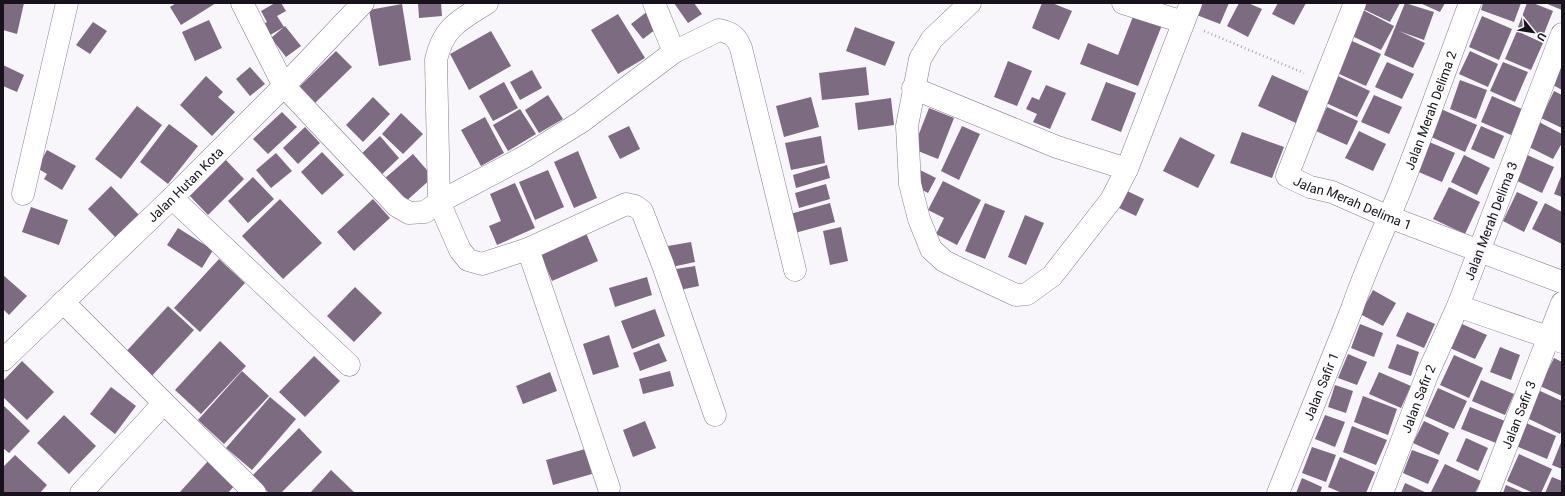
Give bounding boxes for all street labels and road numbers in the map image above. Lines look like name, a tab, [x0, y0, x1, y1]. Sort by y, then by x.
street label: Jalan Merah Delima 2	[1401, 49, 1459, 172]
street label: Jalan Hutan Kota	[144, 144, 226, 225]
street label: Jalan Merah Delima 3	[1462, 160, 1520, 282]
street label: Jalan Merah Delima 1	[1291, 173, 1414, 232]
street label: Jalan Safir 1	[1301, 350, 1341, 422]
street label: Jalan Safir 2	[1398, 362, 1438, 435]
street label: Jalan Safir 3	[1498, 379, 1539, 451]

